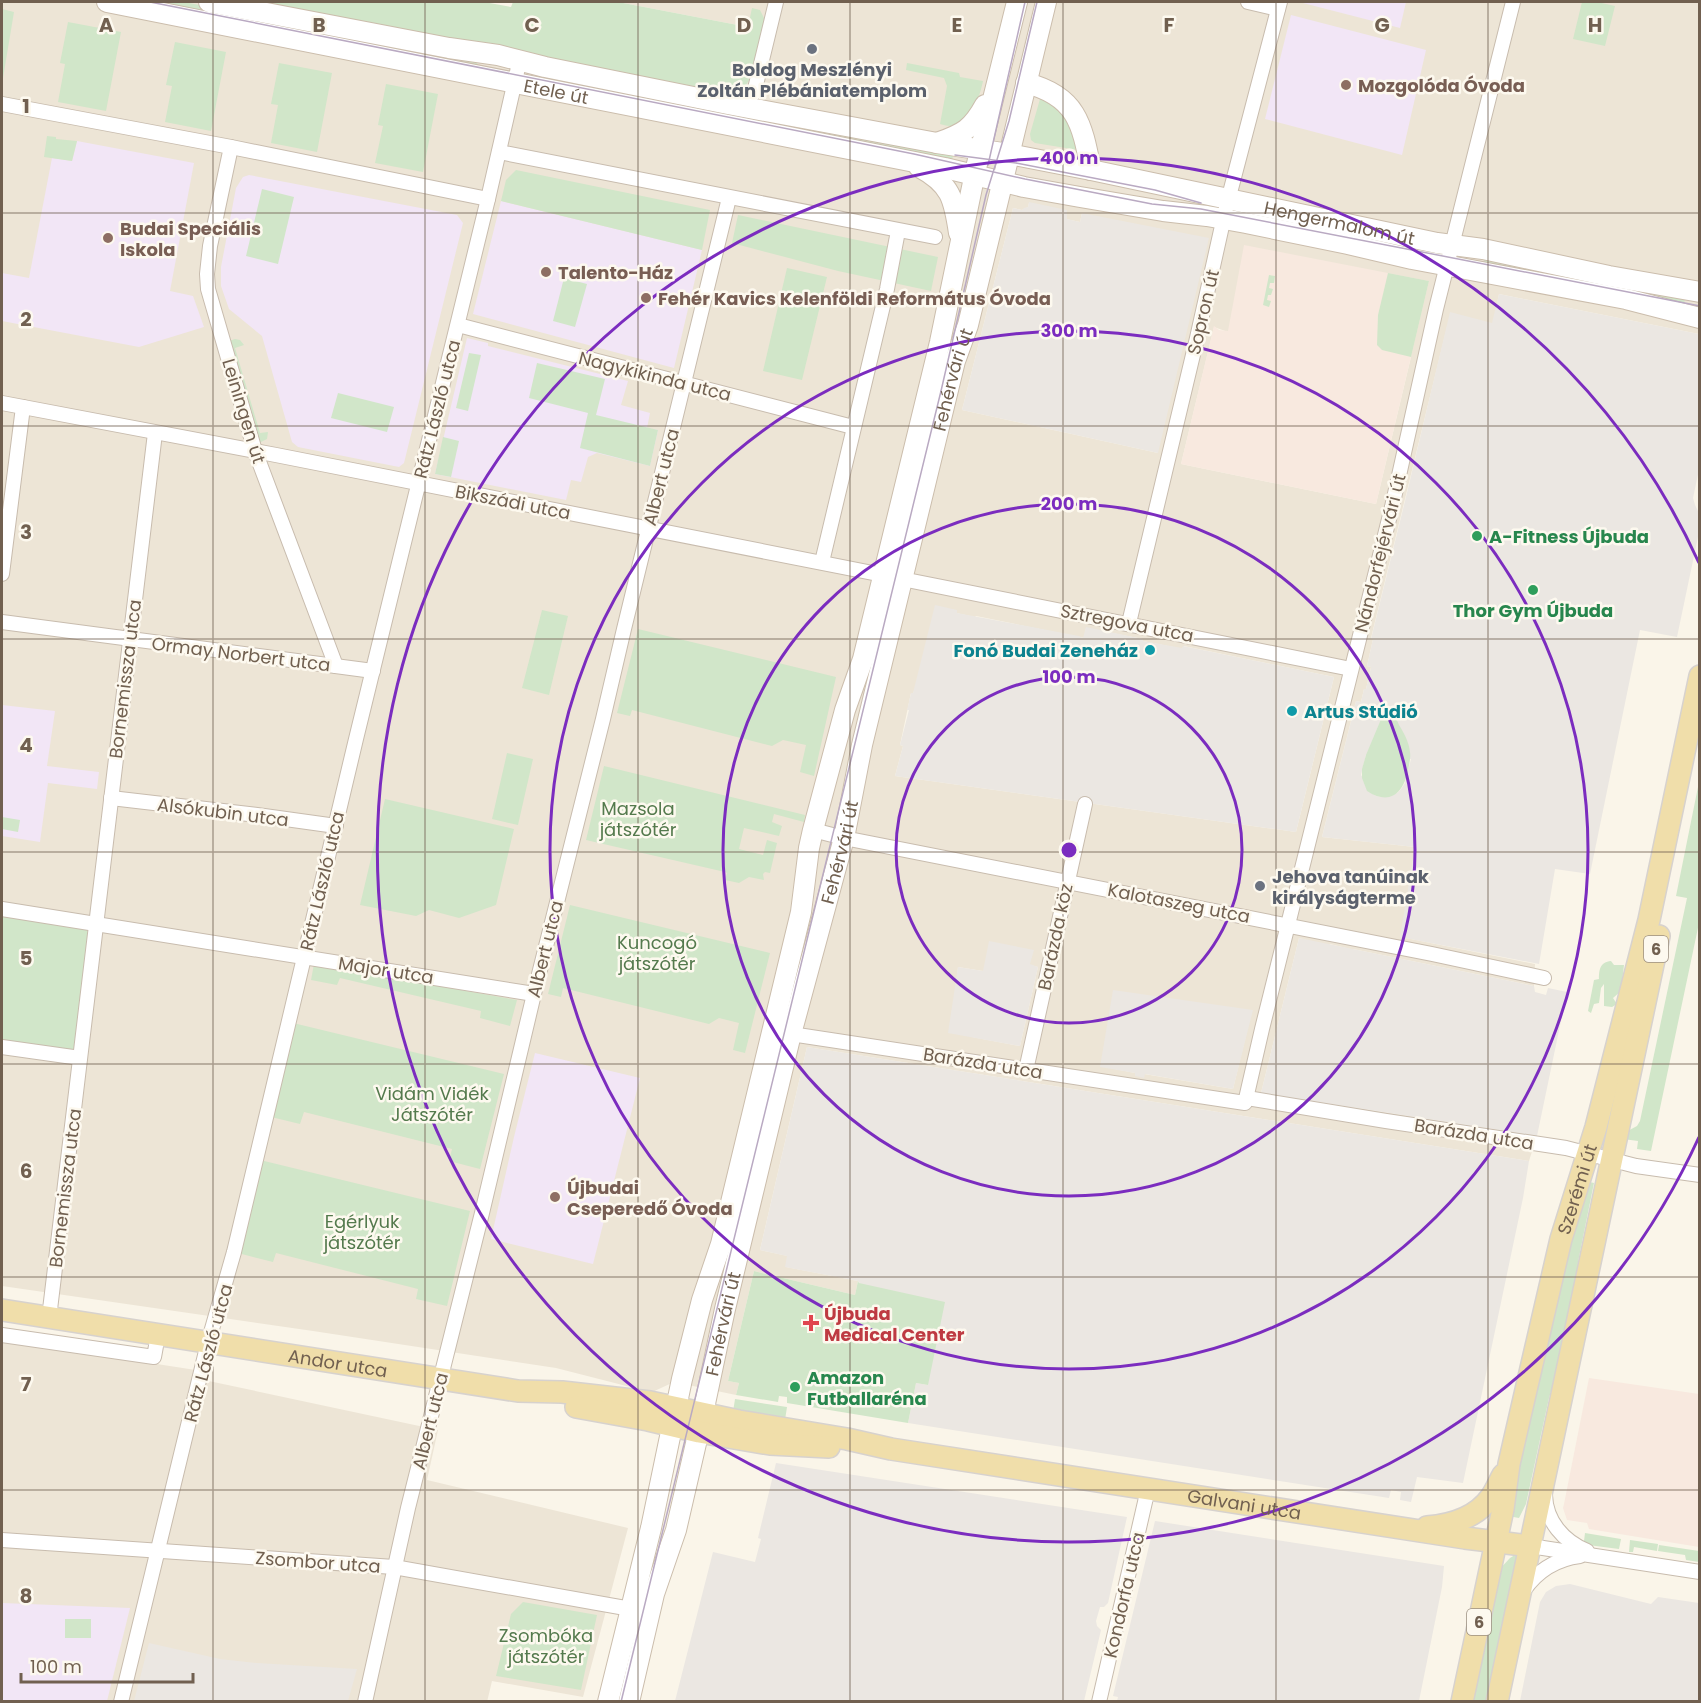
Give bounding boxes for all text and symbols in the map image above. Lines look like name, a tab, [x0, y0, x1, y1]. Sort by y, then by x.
text: A	[99, 11, 114, 39]
text: B	[312, 11, 326, 39]
text: C	[524, 11, 540, 39]
text: D	[737, 11, 751, 39]
text: E	[952, 11, 962, 39]
text: F	[1164, 11, 1175, 39]
text: G	[1374, 11, 1390, 39]
text: H	[1588, 11, 1602, 39]
marker: Boldog Meszlényi Zoltán Plébániatemplom	[805, 42, 819, 56]
place label: Boldog Meszlényi Zoltán Plébániatemplom	[697, 57, 927, 103]
street label: Etele út	[522, 72, 591, 110]
place label: Mozgolóda Óvoda	[1358, 73, 1525, 98]
marker: Mozgolóda Óvoda	[1339, 78, 1353, 92]
text: 1	[22, 92, 30, 120]
text: 400 m	[1040, 145, 1098, 170]
street label: Hengermalom út	[1262, 194, 1417, 250]
place label: Budai Speciális Iskola	[120, 216, 261, 262]
marker: Budai Speciális Iskola	[101, 231, 115, 245]
place label: Talento-Ház	[558, 260, 673, 285]
marker: Talento-Ház	[539, 265, 553, 279]
street label: Sopron út	[1181, 267, 1225, 357]
place label: Fehér Kavics Kelenföldi Református Óvoda	[658, 286, 1051, 311]
marker: Fehér Kavics Kelenföldi Református Óvoda	[639, 291, 653, 305]
text: 2	[20, 305, 32, 333]
text: 300 m	[1040, 318, 1098, 343]
street label: Fehérvári út	[926, 324, 978, 434]
street label: Rátz László utca	[408, 337, 466, 481]
street label: Nagykikinda utca	[576, 345, 734, 407]
street label: Leiningen út	[216, 355, 272, 467]
street label: Albert utca	[637, 426, 685, 528]
street label: Nándorfejérvári út	[1348, 471, 1412, 635]
street label: Bikszádi utca	[453, 479, 573, 525]
text: 200 m	[1041, 491, 1097, 516]
text: 3	[20, 518, 32, 546]
place label: A-Fitness Újbuda	[1489, 524, 1649, 549]
marker: A-Fitness Újbuda	[1470, 529, 1484, 543]
marker: Thor Gym Újbuda	[1526, 583, 1540, 597]
street label: Bornemissza utca	[103, 598, 147, 760]
street label: Sztregova utca	[1058, 598, 1196, 648]
place label: Thor Gym Újbuda	[1453, 598, 1613, 623]
street label: Ormay Norbert utca	[150, 631, 332, 677]
place label: Fonó Budai Zeneház	[953, 638, 1138, 663]
marker: Fonó Budai Zeneház	[1143, 643, 1157, 657]
text: 100 m	[1042, 664, 1096, 689]
place label: Artus Stúdió	[1304, 699, 1418, 724]
marker: Artus Stúdió	[1285, 704, 1299, 718]
text: 4	[19, 731, 33, 759]
street label: Alsókubin utca	[156, 792, 290, 832]
park label: Mazsola játszótér	[599, 796, 677, 842]
street label: Fehérvári út	[814, 798, 864, 907]
street label: Rátz László utca	[294, 809, 350, 953]
centre of rings	[1059, 840, 1079, 860]
place label: Jehova tanúinak királyságterme	[1272, 864, 1430, 910]
street label: Kalotaszeg utca	[1106, 877, 1252, 929]
marker: Jehova tanúinak királyságterme	[1253, 879, 1267, 893]
street label: Barázda köz	[1032, 881, 1078, 993]
street label: Albert utca	[521, 898, 569, 1000]
park label: Kuncogó játszótér	[617, 930, 697, 976]
road number: 6	[1644, 936, 1668, 962]
text: 5	[20, 944, 33, 972]
street label: Major utca	[336, 950, 436, 990]
street label: Barázda utca	[921, 1041, 1045, 1085]
park label: Vidám Vidék Játszótér	[375, 1081, 489, 1127]
street label: Bornemissza utca	[43, 1107, 87, 1269]
street label: Barázda utca	[1412, 1112, 1536, 1156]
street label: Szerémi út	[1551, 1141, 1603, 1237]
text: 6	[20, 1157, 32, 1185]
place label: Újbudai Cseperedő Óvoda	[567, 1175, 733, 1221]
marker: Újbudai Cseperedő Óvoda	[548, 1190, 562, 1204]
park label: Egérlyuk játszótér	[323, 1209, 401, 1255]
street label: Fehérvári út	[699, 1269, 746, 1378]
street label: Rátz László utca	[178, 1281, 238, 1425]
place label: Újbuda Medical Center	[824, 1301, 965, 1347]
marker: Újbuda Medical Center	[802, 1314, 820, 1332]
street label: Andor utca	[286, 1343, 389, 1383]
place label: Amazon Futballaréna	[807, 1365, 927, 1411]
text: 7	[21, 1370, 32, 1398]
street label: Albert utca	[406, 1370, 454, 1472]
marker: Amazon Futballaréna	[788, 1380, 802, 1394]
street label: Galvani utca	[1186, 1483, 1303, 1525]
street label: Kondorfa utca	[1097, 1530, 1151, 1660]
street label: Zsombor utca	[254, 1545, 382, 1579]
text: 8	[20, 1582, 32, 1610]
road number: 6	[1467, 1609, 1491, 1635]
park label: Zsombóka játszótér	[499, 1623, 593, 1669]
scale bar	[21, 1646, 194, 1684]
text: 100 m	[30, 1654, 82, 1679]

